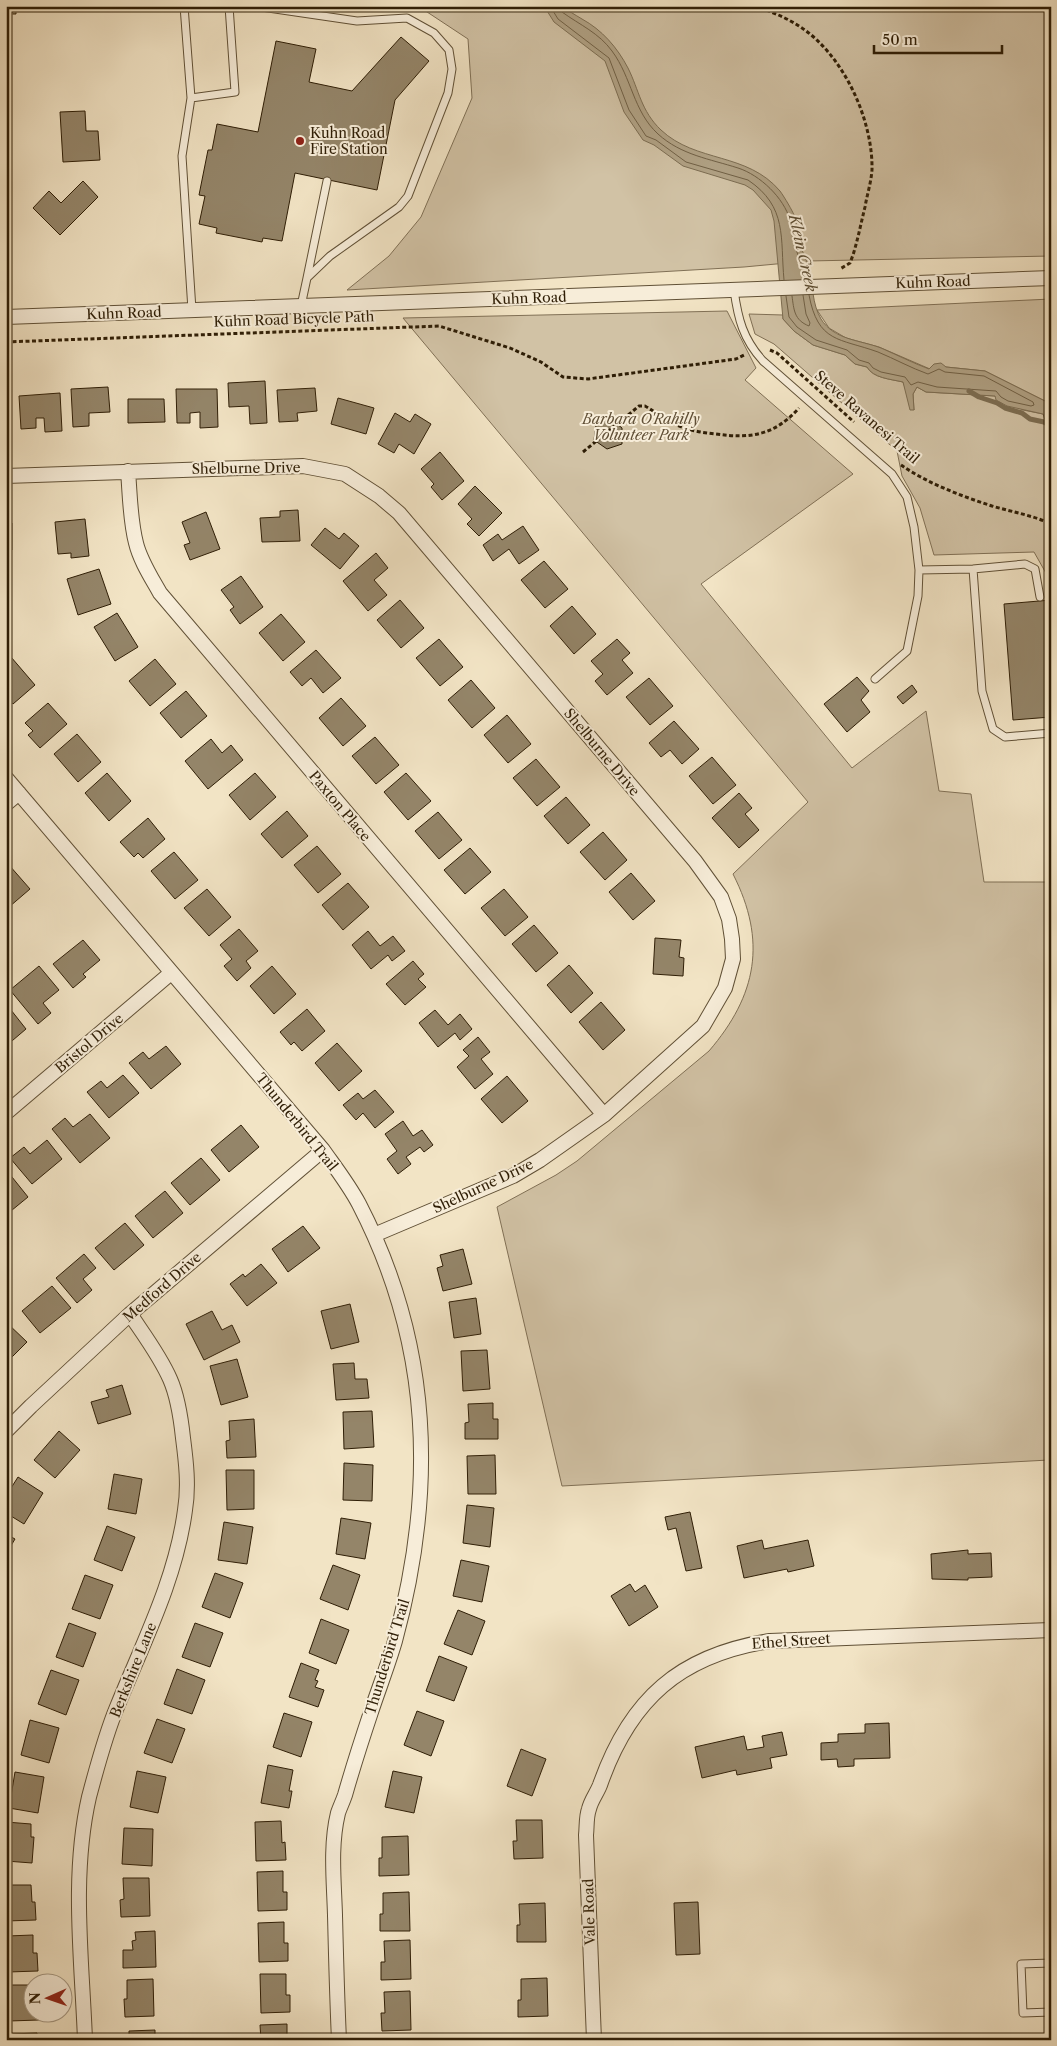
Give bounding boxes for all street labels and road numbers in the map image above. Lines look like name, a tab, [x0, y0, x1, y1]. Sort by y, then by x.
street label: Kuhn Road	[895, 272, 971, 292]
street label: Kuhn Road	[491, 288, 567, 308]
street label: Kuhn Road	[86, 303, 162, 323]
street label: Kuhn Road Bicycle Path	[213, 307, 375, 331]
street label: Steve Ravanesi Trail	[811, 367, 923, 467]
street label: Shelburne Drive	[191, 458, 301, 478]
street label: Shelburne Drive	[560, 705, 644, 800]
street label: Paxton Place	[305, 767, 375, 845]
street label: Bristol Drive	[51, 1009, 127, 1077]
street label: Thunderbird Trail	[252, 1070, 342, 1174]
street label: Shelburne Drive	[430, 1155, 536, 1217]
street label: Medford Drive	[119, 1248, 205, 1326]
street label: Thunderbird Trail	[361, 1597, 413, 1717]
street label: Berkshire Lane	[106, 1620, 160, 1720]
street label: Ethel Street	[751, 1629, 831, 1653]
street label: Vale Road	[579, 1878, 599, 1947]

